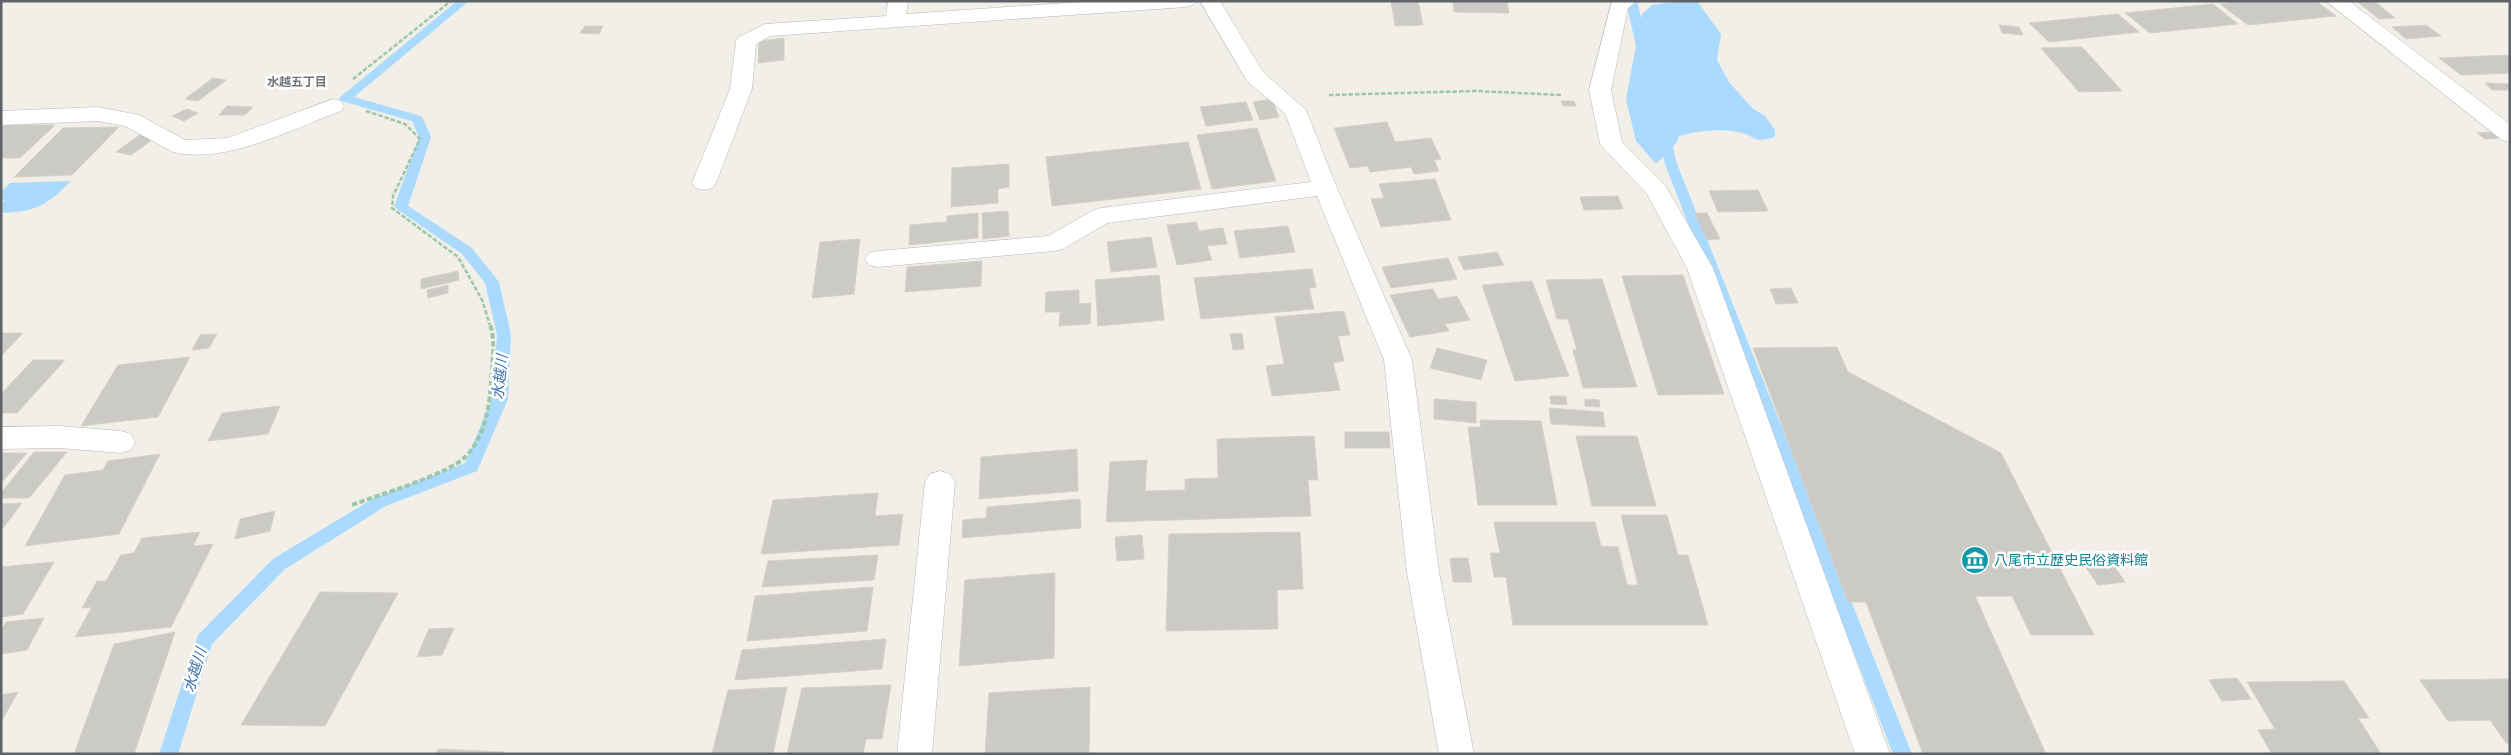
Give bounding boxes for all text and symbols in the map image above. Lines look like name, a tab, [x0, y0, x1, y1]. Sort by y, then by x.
district label: 水越五丁目	[267, 75, 327, 89]
water label: 水越川	[489, 352, 512, 400]
museum icon: 八尾市立歴史民俗資料館	[1960, 545, 1990, 575]
place label: 八尾市立歴史民俗資料館	[1994, 552, 2148, 569]
water label: 水越川	[180, 644, 211, 694]

